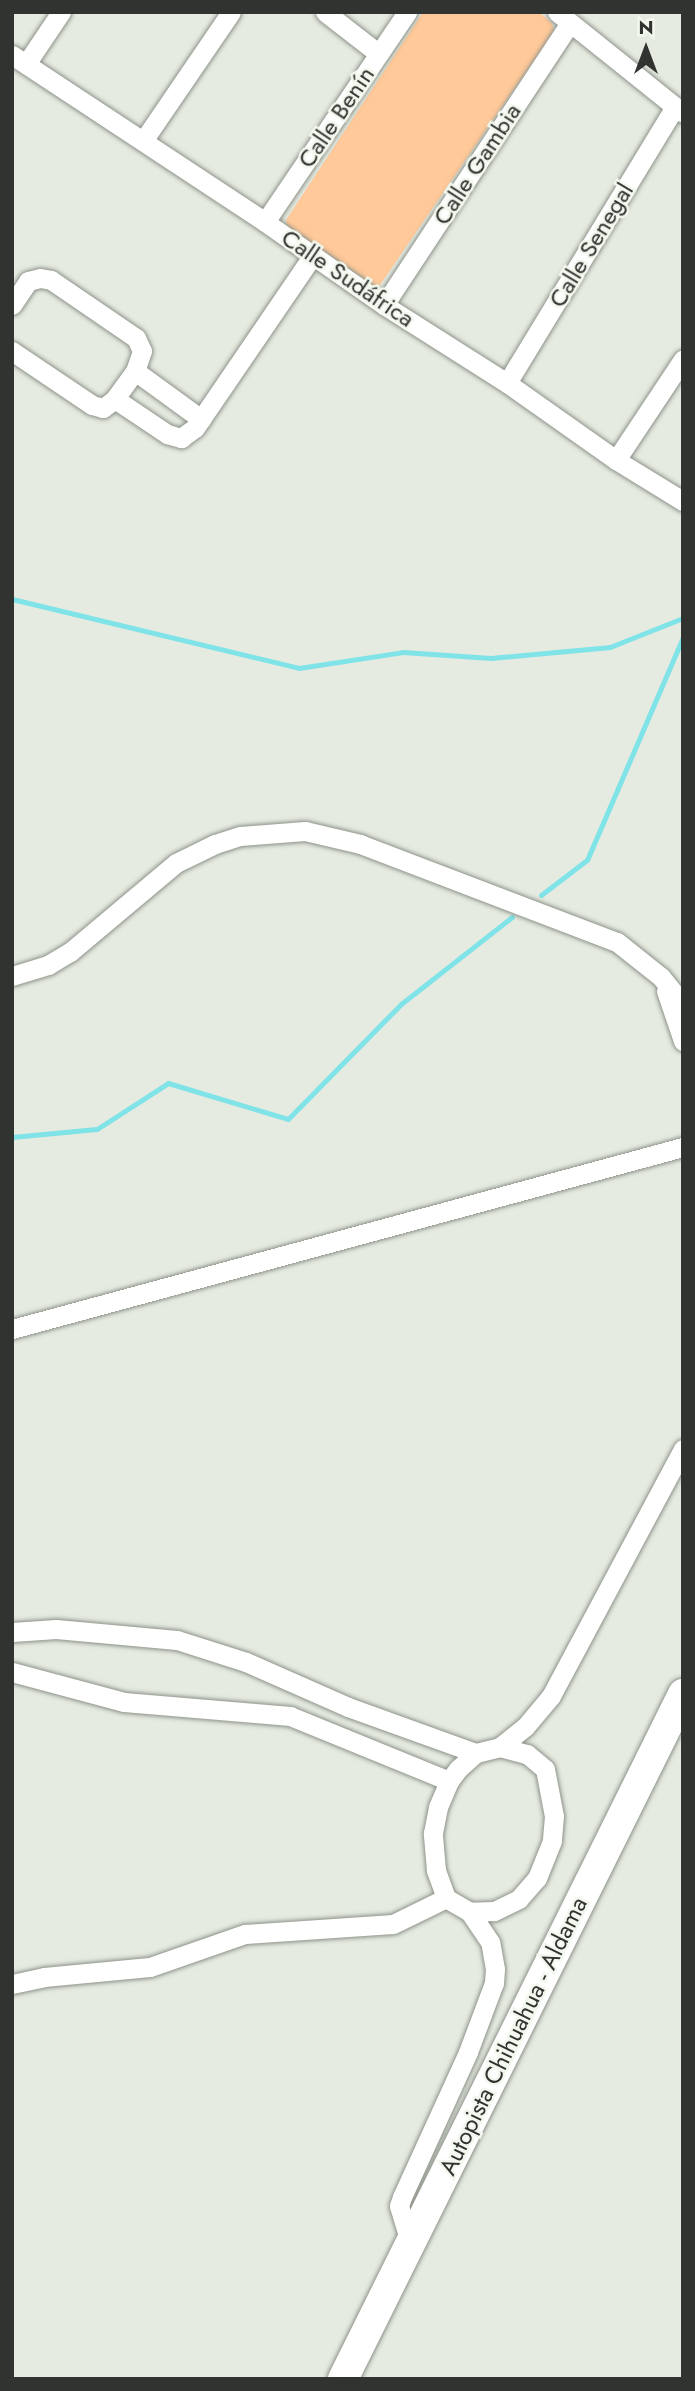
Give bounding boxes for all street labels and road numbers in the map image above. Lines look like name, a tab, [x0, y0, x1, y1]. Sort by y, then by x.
street label: Calle Benín	[292, 61, 380, 173]
street label: Calle Gambia	[427, 98, 527, 230]
street label: Calle Senegal	[543, 178, 639, 312]
street label: Calle Sudáfrica	[276, 223, 420, 333]
street label: Autopista Chihuahua - Aldama	[433, 1892, 593, 2180]

